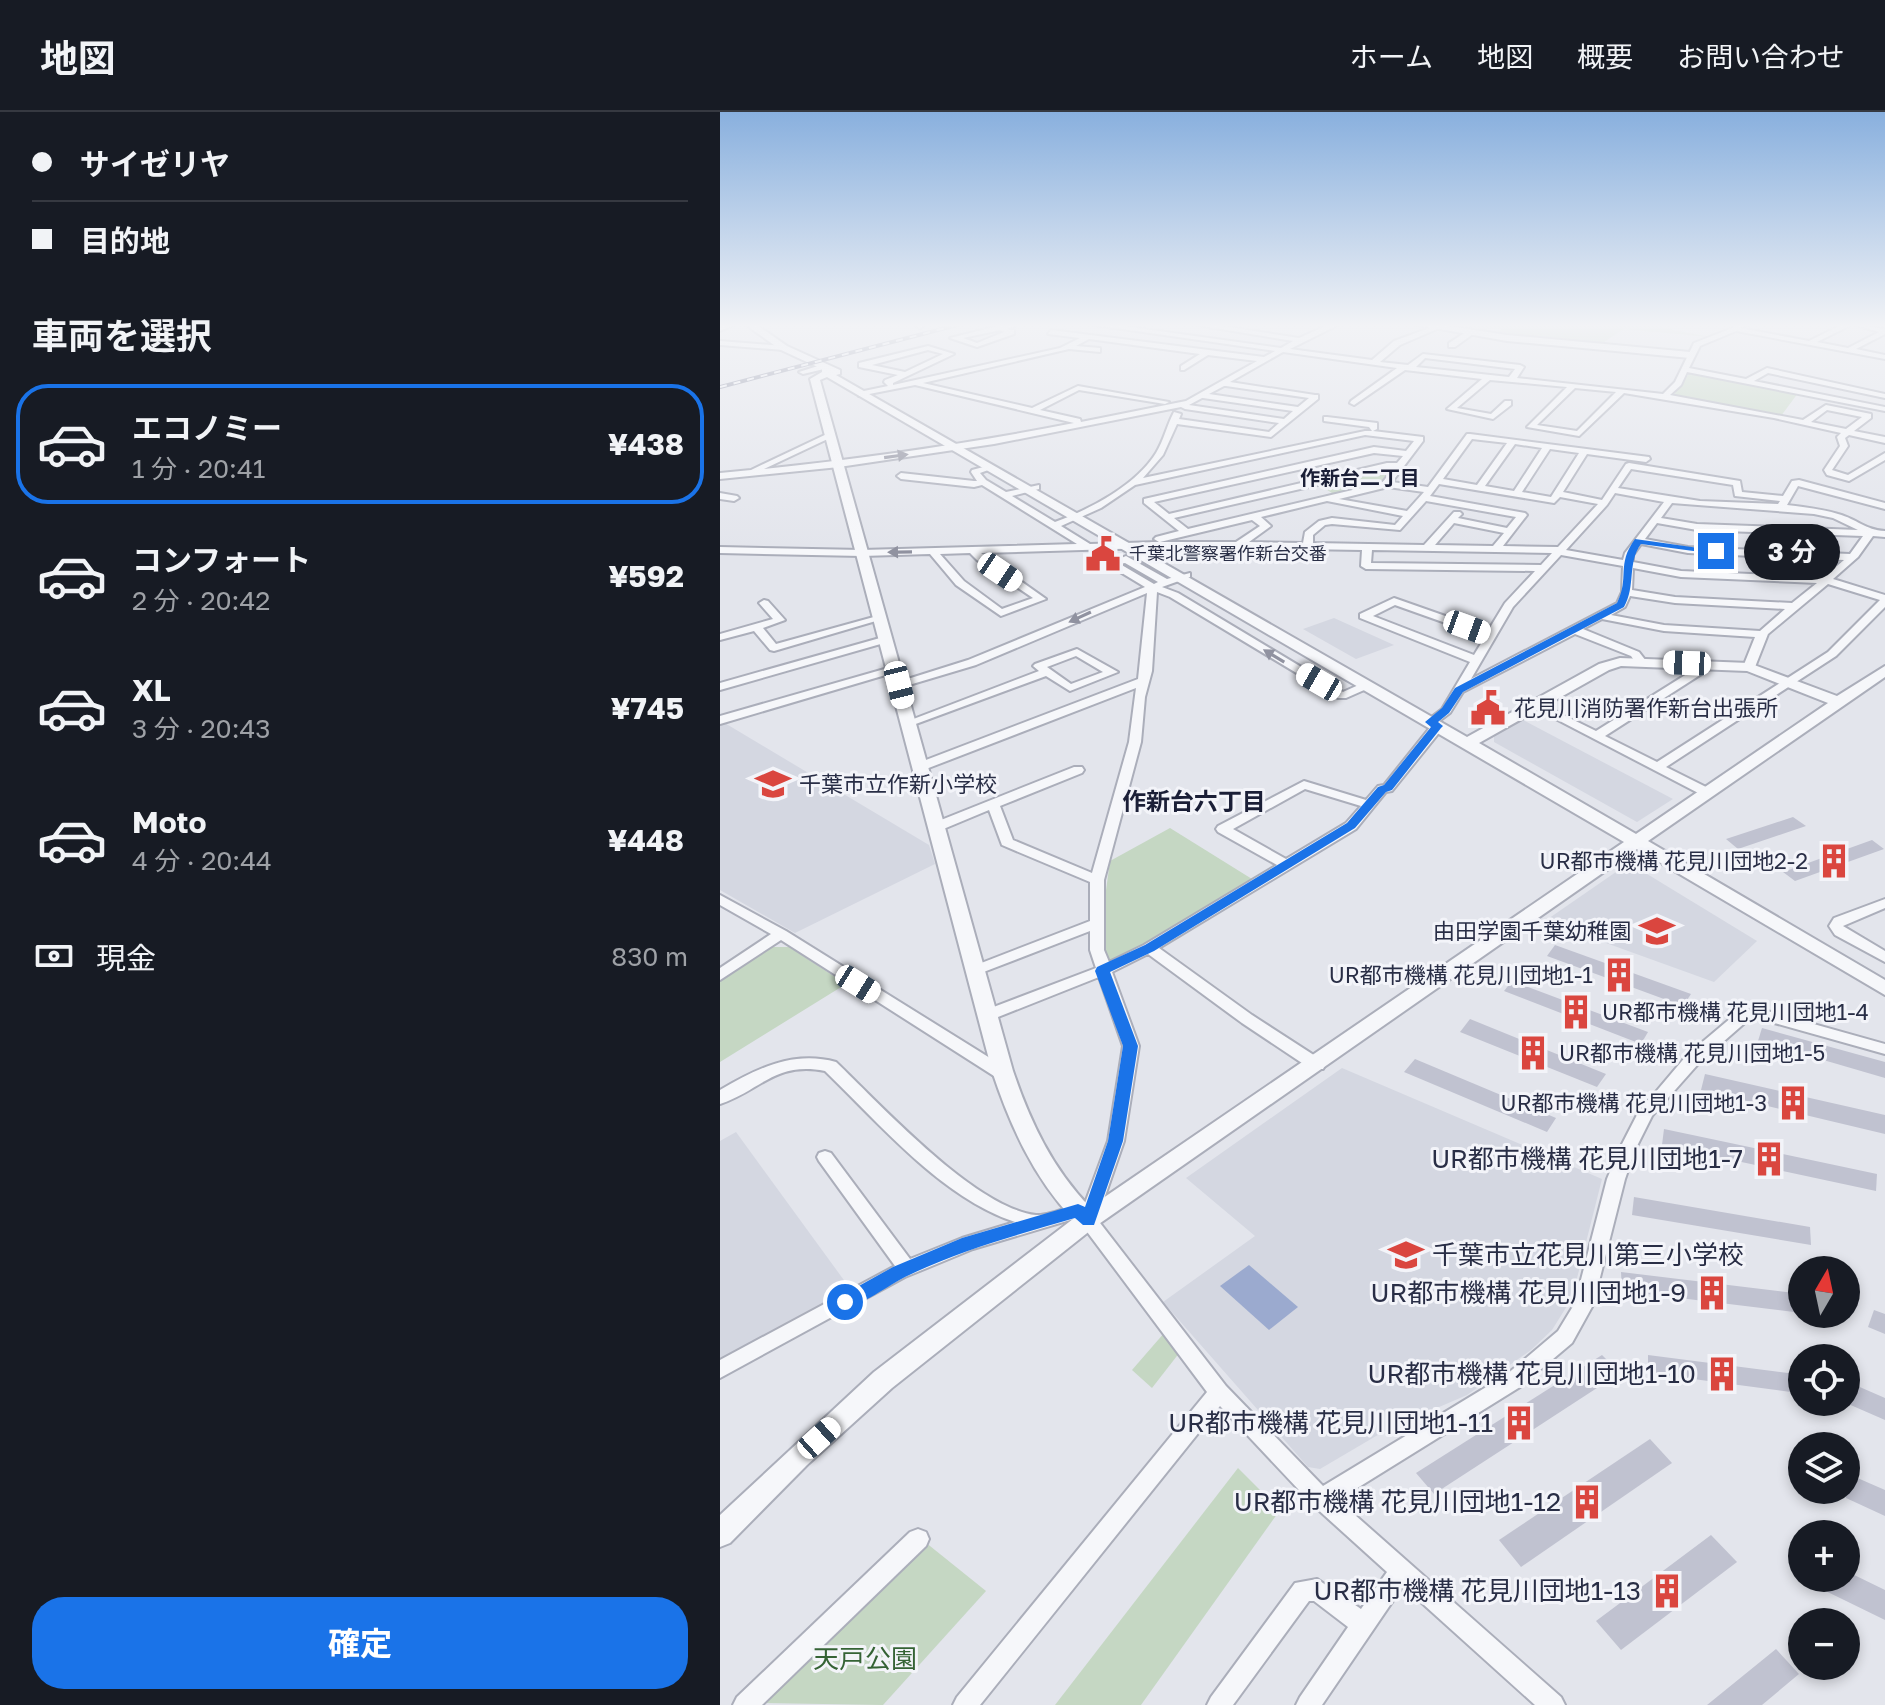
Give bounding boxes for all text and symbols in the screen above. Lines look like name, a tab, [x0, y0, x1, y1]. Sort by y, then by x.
text: 地図	[40, 35, 116, 80]
text: ホーム	[1350, 40, 1433, 73]
text: 地図	[1477, 40, 1533, 73]
text: 概要	[1577, 40, 1633, 73]
text: お問い合わせ	[1677, 40, 1845, 73]
text: サイゼリヤ	[80, 146, 230, 182]
text: 目的地	[80, 223, 170, 259]
text: 車両を選択	[32, 314, 212, 357]
icon: car	[36, 408, 108, 480]
text: エコノミー	[132, 410, 282, 446]
text: ¥438	[608, 426, 684, 462]
one-way arrow	[884, 449, 909, 462]
text: 1 分 · 20:41	[132, 453, 265, 484]
district label: 作新台二丁目	[1300, 465, 1420, 489]
callout: 3 分	[1744, 523, 1840, 579]
route end	[1698, 533, 1734, 569]
public building icon: 千葉北警察署作新台交番	[1084, 535, 1122, 573]
text: 3 分	[1768, 536, 1816, 567]
icon: car	[36, 540, 108, 612]
text: コンフォート	[132, 542, 311, 578]
place label: 千葉北警察署作新台交番	[1129, 542, 1327, 564]
one-way arrow	[887, 545, 912, 558]
car	[973, 549, 1027, 595]
text: ¥592	[609, 558, 684, 594]
text: 2 分 · 20:42	[132, 585, 270, 616]
car	[1440, 608, 1494, 646]
one-way arrow	[1068, 610, 1091, 624]
one-way arrow	[1263, 649, 1285, 663]
car	[1663, 650, 1711, 676]
car	[882, 659, 916, 711]
car	[1292, 660, 1346, 704]
icon: car	[36, 672, 108, 744]
text: XL	[132, 672, 171, 708]
public building icon: 花見川消防署作新台出張所	[1469, 689, 1507, 727]
text: ¥745	[611, 690, 684, 726]
place label: 花見川消防署作新台出張所	[1514, 694, 1778, 721]
text: 3 分 · 20:43	[132, 713, 271, 744]
school or university icon: 千葉市立作新小学校	[754, 765, 792, 803]
place label: 千葉市立作新小学校	[799, 770, 997, 797]
district label: 作新台六丁目	[1122, 786, 1266, 815]
icon: car	[36, 804, 108, 876]
text: Moto	[132, 804, 207, 840]
text: ¥448	[608, 822, 684, 858]
building icon: UR都市機構 花見川団地2-2	[1815, 842, 1853, 880]
text: 4 分 · 20:44	[132, 845, 272, 876]
place label: UR都市機構 花見川団地2-2	[1540, 847, 1808, 874]
school or university icon: 由田学園千葉幼稚園	[1638, 912, 1676, 950]
place label: 由田学園千葉幼稚園	[1433, 917, 1631, 944]
icon: cash	[32, 934, 76, 978]
text: 現金	[96, 940, 156, 976]
text: 830 m	[611, 941, 688, 972]
building icon: UR都市機構 花見川団地1-1	[1600, 956, 1638, 994]
car	[831, 961, 885, 1007]
place label: UR都市機構 花見川団地1-1	[1329, 961, 1593, 988]
building icon: UR都市機構 花見川団地1-4	[1557, 993, 1595, 1031]
place label: UR都市機構 花見川団地1-4	[1602, 998, 1869, 1025]
building icon: UR都市機構 花見川団地1-5	[1514, 1034, 1552, 1072]
place label: UR都市機構 花見川団地1-5	[1559, 1039, 1825, 1066]
building icon: UR都市機構 花見川団地1-3	[1774, 1084, 1812, 1122]
place label: UR都市機構 花見川団地1-3	[1501, 1089, 1767, 1116]
building icon: UR都市機構 花見川団地1-7	[1750, 1140, 1788, 1178]
place label: UR都市機構 花見川団地1-7	[1431, 1143, 1743, 1174]
school or university icon: 千葉市立花見川第三小学校	[1387, 1236, 1425, 1274]
place label: 千葉市立花見川第三小学校	[1432, 1239, 1744, 1270]
north arrow	[1788, 1256, 1860, 1328]
map controls	[1788, 1256, 1860, 1680]
building icon: UR都市機構 花見川団地1-9	[1693, 1274, 1731, 1312]
place label: UR都市機構 花見川団地1-9	[1371, 1277, 1686, 1308]
route start	[827, 1284, 863, 1320]
button: locate	[1788, 1344, 1860, 1416]
building icon: UR都市機構 花見川団地1-10	[1703, 1355, 1741, 1393]
place label: UR都市機構 花見川団地1-10	[1368, 1358, 1696, 1389]
building icon: UR都市機構 花見川団地1-11	[1500, 1404, 1538, 1442]
place label: UR都市機構 花見川団地1-11	[1168, 1407, 1493, 1438]
car	[793, 1413, 845, 1463]
button: layers	[1788, 1432, 1860, 1504]
building icon: UR都市機構 花見川団地1-12	[1568, 1483, 1606, 1521]
place label: UR都市機構 花見川団地1-12	[1234, 1486, 1561, 1517]
button: +	[1788, 1520, 1860, 1592]
building icon: UR都市機構 花見川団地1-13	[1648, 1572, 1686, 1610]
place label: UR都市機構 花見川団地1-13	[1314, 1575, 1641, 1606]
button: 確定	[32, 1597, 688, 1689]
button: −	[1788, 1608, 1860, 1680]
park label: 天戸公園	[813, 1643, 917, 1674]

